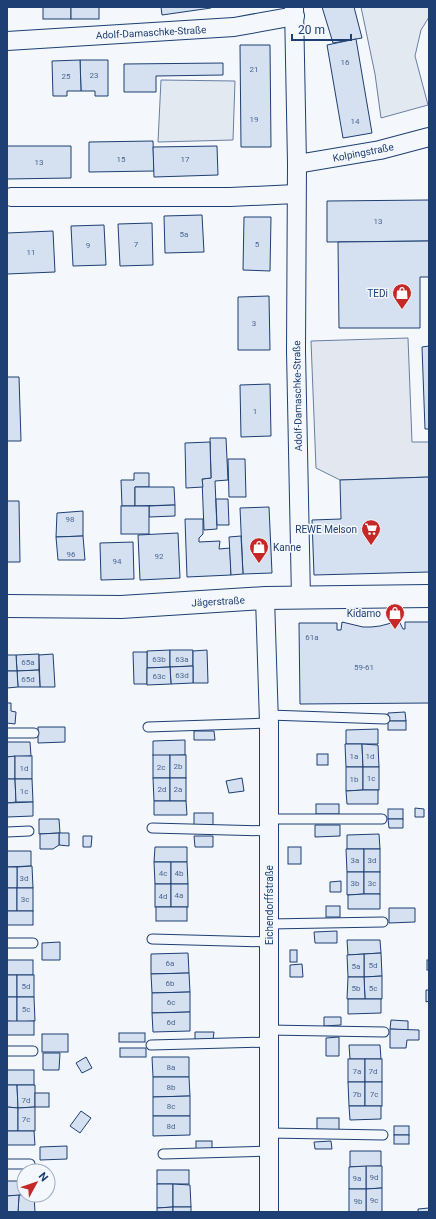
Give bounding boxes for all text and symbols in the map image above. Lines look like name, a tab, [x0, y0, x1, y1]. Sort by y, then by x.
scale bar	[292, 16, 351, 42]
text: 20 m	[298, 23, 325, 37]
street label: Adolf-Damaschke-Straße	[95, 24, 207, 41]
house number: 16	[341, 58, 350, 67]
house number: 21	[250, 65, 259, 74]
house number: 23	[90, 71, 99, 80]
house number: 25	[62, 72, 71, 81]
house number: 19	[250, 115, 259, 124]
house number: 14	[351, 117, 360, 126]
street label: Kolpingstraße	[332, 141, 394, 164]
house number: 15	[117, 155, 126, 164]
house number: 17	[181, 155, 190, 164]
house number: 13	[35, 158, 44, 167]
house number: 13	[374, 217, 383, 226]
house number: 5a	[180, 230, 188, 239]
house number: 7	[134, 240, 139, 249]
house number: 5	[255, 240, 260, 249]
house number: 9	[86, 241, 90, 250]
house number: 11	[27, 248, 36, 257]
shop icon: TEDi	[391, 282, 413, 310]
place label: TEDi	[367, 288, 388, 299]
house number: 3	[252, 319, 256, 328]
street label: Adolf-Damaschke-Straße	[291, 341, 304, 451]
house number: 1	[253, 407, 257, 416]
house number: 98	[66, 515, 75, 524]
supermarket icon: REWE Melson	[360, 518, 382, 546]
place label: REWE Melson	[295, 524, 357, 535]
shop icon: Kanne	[248, 536, 270, 564]
place label: Kanne	[273, 542, 301, 553]
house number: 96	[67, 550, 76, 559]
house number: 92	[155, 552, 164, 561]
house number: 94	[113, 557, 122, 566]
street label: Jägerstraße	[191, 595, 245, 608]
shop icon: Kidamo	[384, 602, 406, 630]
place label: Kidamo	[347, 608, 381, 619]
house number: 61a	[305, 633, 319, 642]
house number: 63b	[152, 655, 166, 664]
house number: 63a	[175, 655, 189, 664]
house number: 65a	[21, 658, 35, 667]
house number: 59-61	[354, 663, 374, 672]
house number: 63d	[175, 671, 189, 680]
house number: 63c	[152, 672, 166, 681]
house number: 65d	[21, 675, 35, 684]
house number: 1a	[350, 752, 358, 761]
house number: 1d	[365, 752, 375, 761]
house number: 2b	[174, 762, 183, 771]
house number: 2c	[157, 763, 165, 772]
house number: 1d	[19, 764, 29, 773]
house number: 1c	[367, 774, 375, 783]
house number: 1b	[350, 775, 359, 784]
house number: 2d	[157, 785, 167, 794]
house number: 2a	[174, 785, 182, 794]
house number: 1c	[20, 787, 28, 796]
house number: 3a	[351, 856, 359, 865]
house number: 3d	[367, 856, 377, 865]
street label: Eichendorffstraße	[264, 865, 275, 945]
house number: 4c	[159, 869, 167, 878]
house number: 4b	[175, 869, 184, 878]
house number: 3d	[19, 874, 29, 883]
house number: 3b	[351, 879, 360, 888]
house number: 3c	[368, 879, 376, 888]
house number: 4a	[175, 891, 183, 900]
house number: 4d	[158, 892, 168, 901]
house number: 3c	[21, 895, 29, 904]
house number: 6a	[166, 959, 174, 968]
house number: 5d	[368, 961, 378, 970]
house number: 5a	[352, 962, 360, 971]
house number: 6b	[166, 979, 175, 988]
house number: 5d	[21, 982, 31, 991]
house number: 5b	[352, 984, 361, 993]
house number: 5c	[369, 984, 377, 993]
house number: 6c	[167, 998, 175, 1007]
house number: 5c	[22, 1005, 30, 1014]
house number: 6d	[166, 1018, 176, 1027]
house number: 8a	[167, 1063, 175, 1072]
house number: 7a	[353, 1067, 361, 1076]
house number: 7d	[368, 1067, 378, 1076]
house number: 8b	[167, 1083, 176, 1092]
house number: 7b	[353, 1090, 362, 1099]
house number: 7c	[370, 1090, 378, 1099]
house number: 7d	[21, 1096, 31, 1105]
house number: 8c	[167, 1102, 175, 1111]
house number: 7c	[22, 1115, 30, 1124]
house number: 8d	[166, 1122, 176, 1131]
north arrow	[16, 1163, 56, 1203]
text: N	[36, 1170, 51, 1184]
house number: 9d	[369, 1173, 379, 1182]
house number: 9a	[353, 1174, 361, 1183]
house number: 9c	[370, 1196, 378, 1205]
house number: 9b	[354, 1197, 363, 1206]

